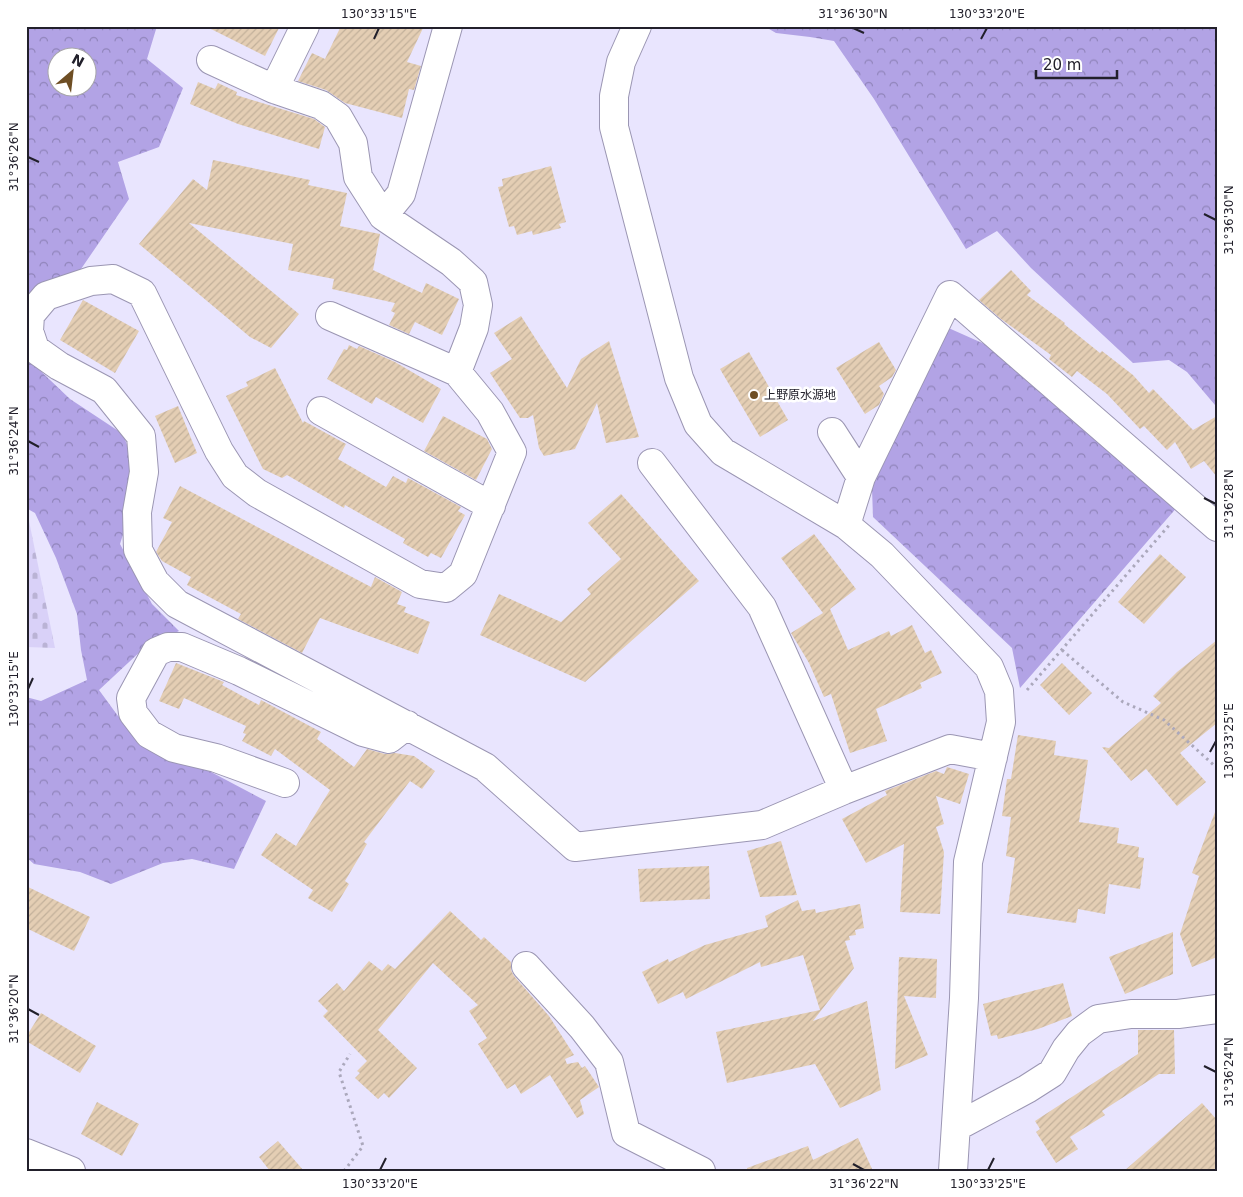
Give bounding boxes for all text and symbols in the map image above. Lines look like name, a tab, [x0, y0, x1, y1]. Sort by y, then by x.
text: 130°33'15"E	[341, 7, 417, 21]
text: 31°36'30"N	[818, 7, 888, 21]
text: 130°33'20"E	[949, 7, 1025, 21]
north arrow	[48, 48, 98, 98]
scale bar	[1036, 48, 1117, 80]
text: N	[69, 51, 87, 70]
text: 20 m	[1043, 56, 1081, 74]
text: 31°36'26"N	[7, 122, 21, 192]
text: 31°36'30"N	[1222, 185, 1236, 255]
place label: 上野原水源地	[764, 388, 836, 402]
marker: 上野原水源地	[748, 389, 760, 401]
text: 31°36'24"N	[7, 406, 21, 476]
text: 31°36'28"N	[1222, 469, 1236, 539]
text: 130°33'15"E	[7, 651, 21, 727]
text: 130°33'25"E	[1222, 703, 1236, 779]
text: 31°36'20"N	[7, 974, 21, 1044]
text: 31°36'24"N	[1222, 1037, 1236, 1107]
text: 130°33'20"E	[342, 1177, 418, 1191]
text: 31°36'22"N	[829, 1177, 899, 1191]
text: 130°33'25"E	[950, 1177, 1026, 1191]

